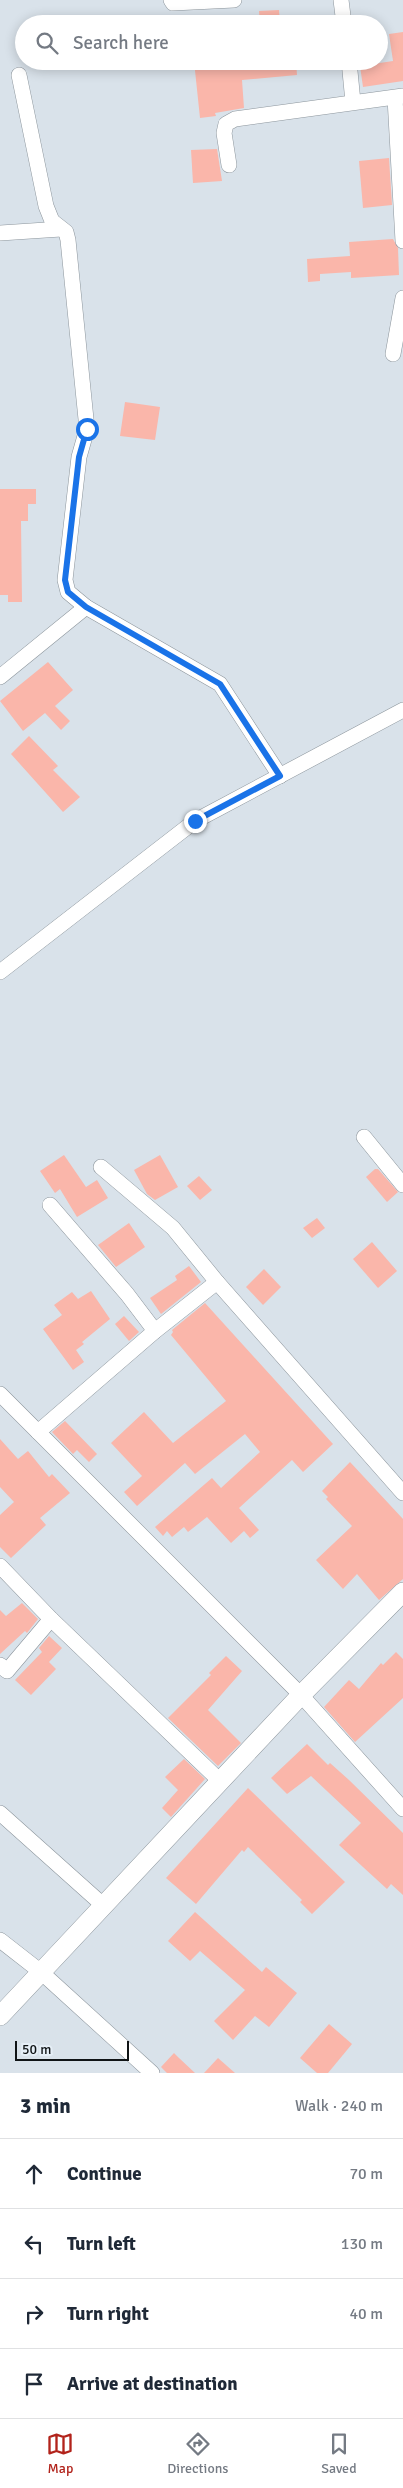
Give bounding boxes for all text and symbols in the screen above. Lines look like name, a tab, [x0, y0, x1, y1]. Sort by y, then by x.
search box	[15, 15, 388, 70]
icon: search	[33, 29, 61, 57]
text: Search here	[73, 31, 169, 55]
route start	[76, 418, 99, 441]
route end	[184, 810, 207, 833]
scale bar	[15, 2038, 129, 2061]
text: 50 m	[22, 2041, 51, 2058]
text: 3 min	[20, 2093, 71, 2119]
text: Walk · 240 m	[295, 2096, 383, 2116]
icon: ahead	[20, 2160, 48, 2188]
text: Continue	[67, 2162, 142, 2186]
text: 70 m	[349, 2164, 383, 2184]
icon: left	[20, 2230, 48, 2258]
text: Turn left	[67, 2232, 136, 2256]
text: 130 m	[341, 2234, 383, 2254]
icon: right	[20, 2300, 48, 2328]
text: Turn right	[67, 2302, 149, 2326]
text: 40 m	[349, 2304, 383, 2324]
icon: arrive	[20, 2370, 48, 2398]
text: Arrive at destination	[67, 2372, 238, 2396]
tab: Map	[46, 2430, 74, 2477]
tab: Directions	[167, 2430, 228, 2477]
tab: Saved	[321, 2430, 357, 2477]

